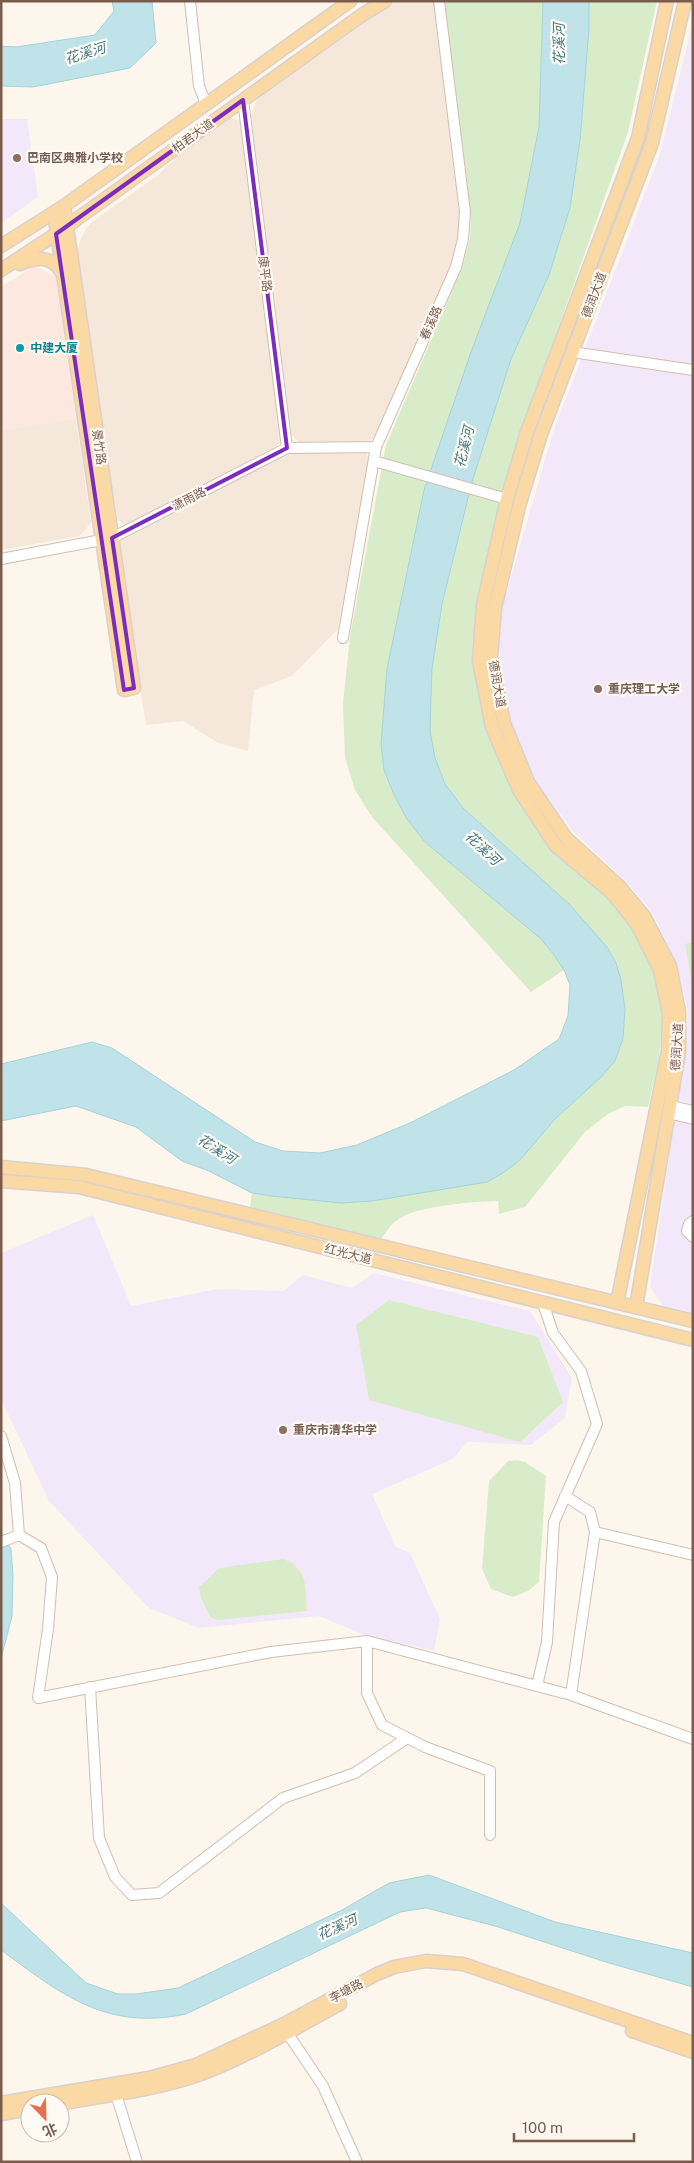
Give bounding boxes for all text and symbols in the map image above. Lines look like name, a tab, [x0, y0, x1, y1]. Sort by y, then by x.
water label: 花溪河	[551, 20, 567, 65]
water label: 花溪河	[63, 38, 110, 67]
street label: 柏君大道	[169, 116, 217, 156]
place label: 巴南区典雅小学校	[27, 151, 123, 165]
marker: 巴南区典雅小学校	[11, 152, 23, 164]
street label: 康平路	[256, 255, 274, 293]
street label: 德润大道	[579, 270, 609, 320]
street label: 春溪路	[417, 304, 445, 342]
place label: 中建大厦	[30, 341, 78, 355]
marker: 中建大厦	[14, 342, 26, 354]
water label: 花溪河	[451, 422, 478, 469]
street label: 景竹路	[90, 428, 108, 466]
street label: 潇雨路	[170, 485, 208, 513]
street label: 德润大道	[486, 659, 508, 709]
place label: 重庆理工大学	[608, 682, 680, 696]
marker: 重庆理工大学	[592, 683, 604, 695]
water label: 花溪河	[462, 828, 506, 870]
street label: 德润大道	[668, 1023, 686, 1071]
water label: 花溪河	[195, 1131, 242, 1169]
street label: 红光大道	[323, 1241, 373, 1267]
place label: 重庆市清华中学	[293, 1423, 377, 1437]
marker: 重庆市清华中学	[277, 1424, 289, 1436]
water label: 花溪河	[315, 1910, 362, 1943]
street label: 李塘路	[327, 1976, 365, 2006]
north arrow	[20, 2093, 70, 2143]
scale bar	[514, 2110, 634, 2142]
text: 100 m	[522, 2119, 563, 2136]
text: 北	[41, 2120, 60, 2140]

